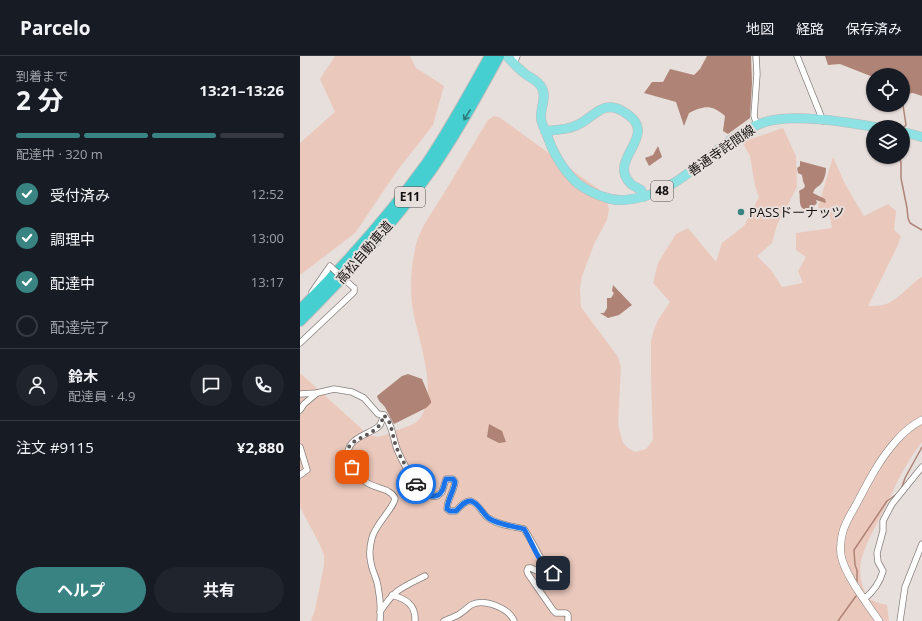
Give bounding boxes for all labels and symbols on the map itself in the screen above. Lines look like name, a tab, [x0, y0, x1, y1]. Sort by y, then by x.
one-way arrow	[463, 109, 471, 120]
street label: 善通寺詫間線	[684, 120, 758, 180]
road number: 48	[651, 181, 673, 201]
road number: E11	[395, 187, 425, 207]
place label: PASSドーナッツ	[749, 203, 844, 221]
marker: PASSドーナッツ	[736, 207, 746, 217]
street label: 高松自動車道	[332, 217, 396, 287]
pin	[335, 450, 369, 484]
courier	[396, 464, 436, 504]
pin	[536, 556, 570, 590]

